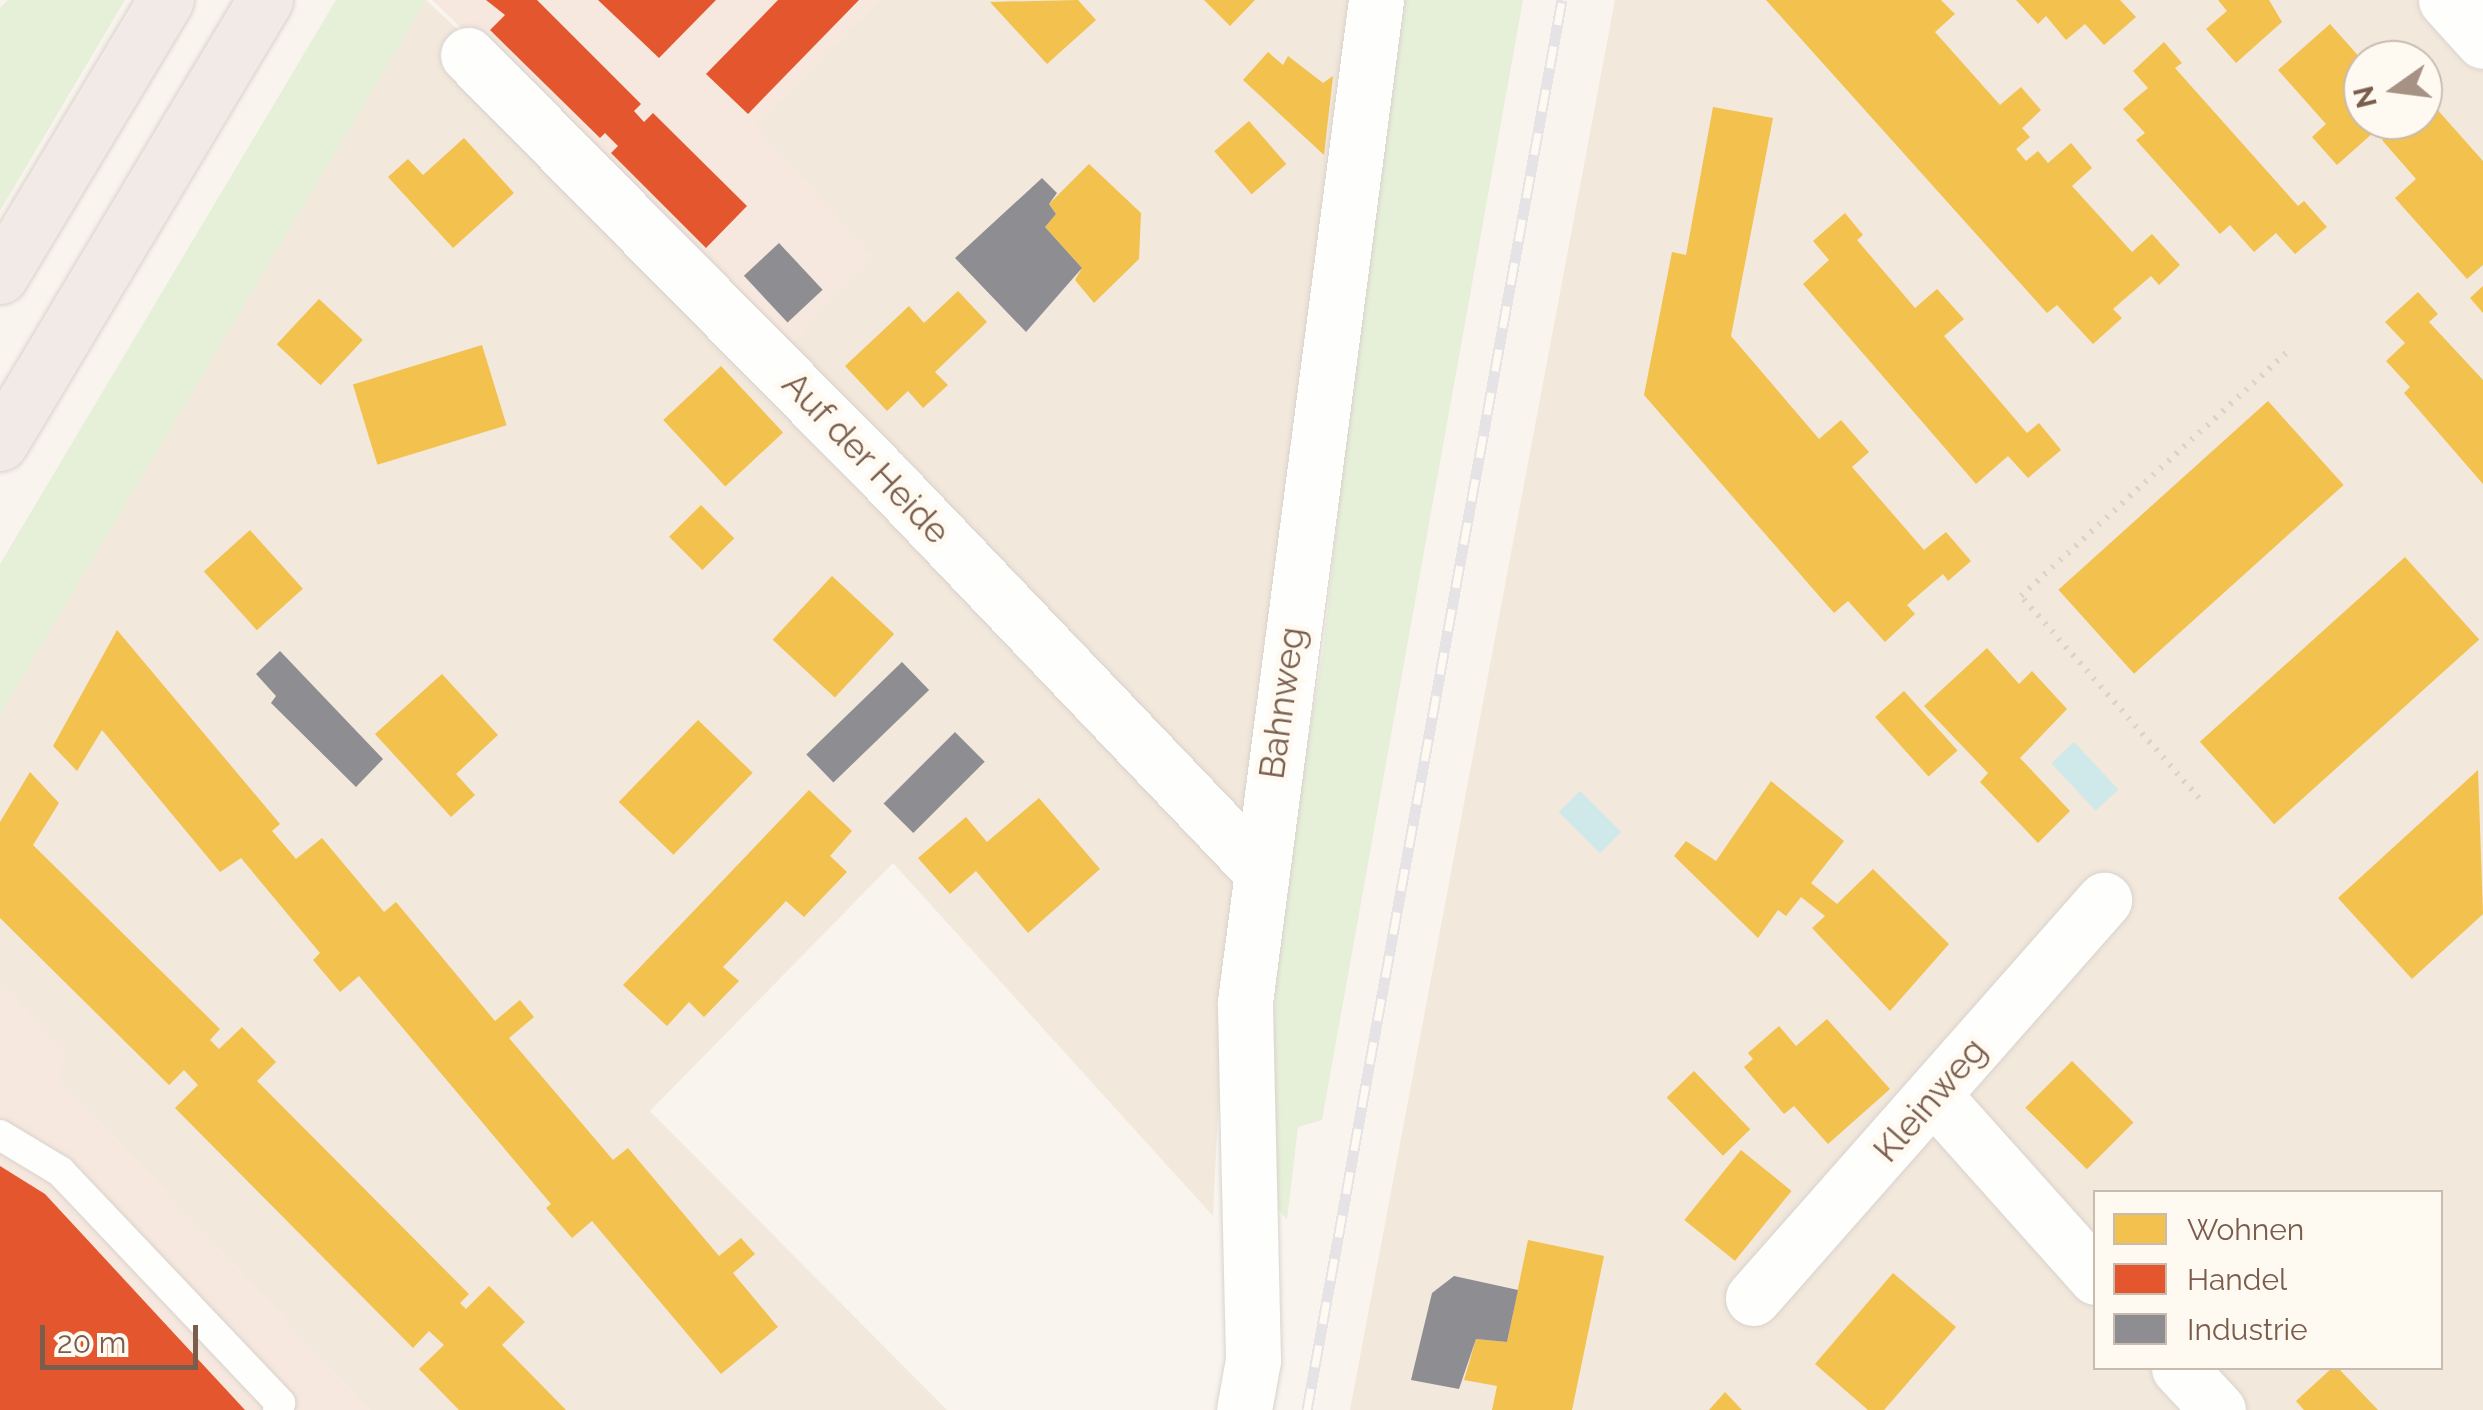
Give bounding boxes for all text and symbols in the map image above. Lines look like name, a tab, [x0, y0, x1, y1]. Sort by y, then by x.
north arrow	[2343, 40, 2443, 140]
text: N	[2347, 83, 2384, 111]
street label: Auf der Heide	[773, 363, 959, 553]
street label: Bahnweg	[1251, 624, 1313, 782]
street label: Kleinweg	[1865, 1030, 1995, 1170]
legend	[2093, 1190, 2443, 1370]
text: Wohnen	[2187, 1212, 2304, 1247]
text: Handel	[2187, 1262, 2287, 1297]
scale bar	[45, 1305, 202, 1367]
text: Industrie	[2187, 1312, 2308, 1347]
text: 20 m	[57, 1325, 126, 1360]

